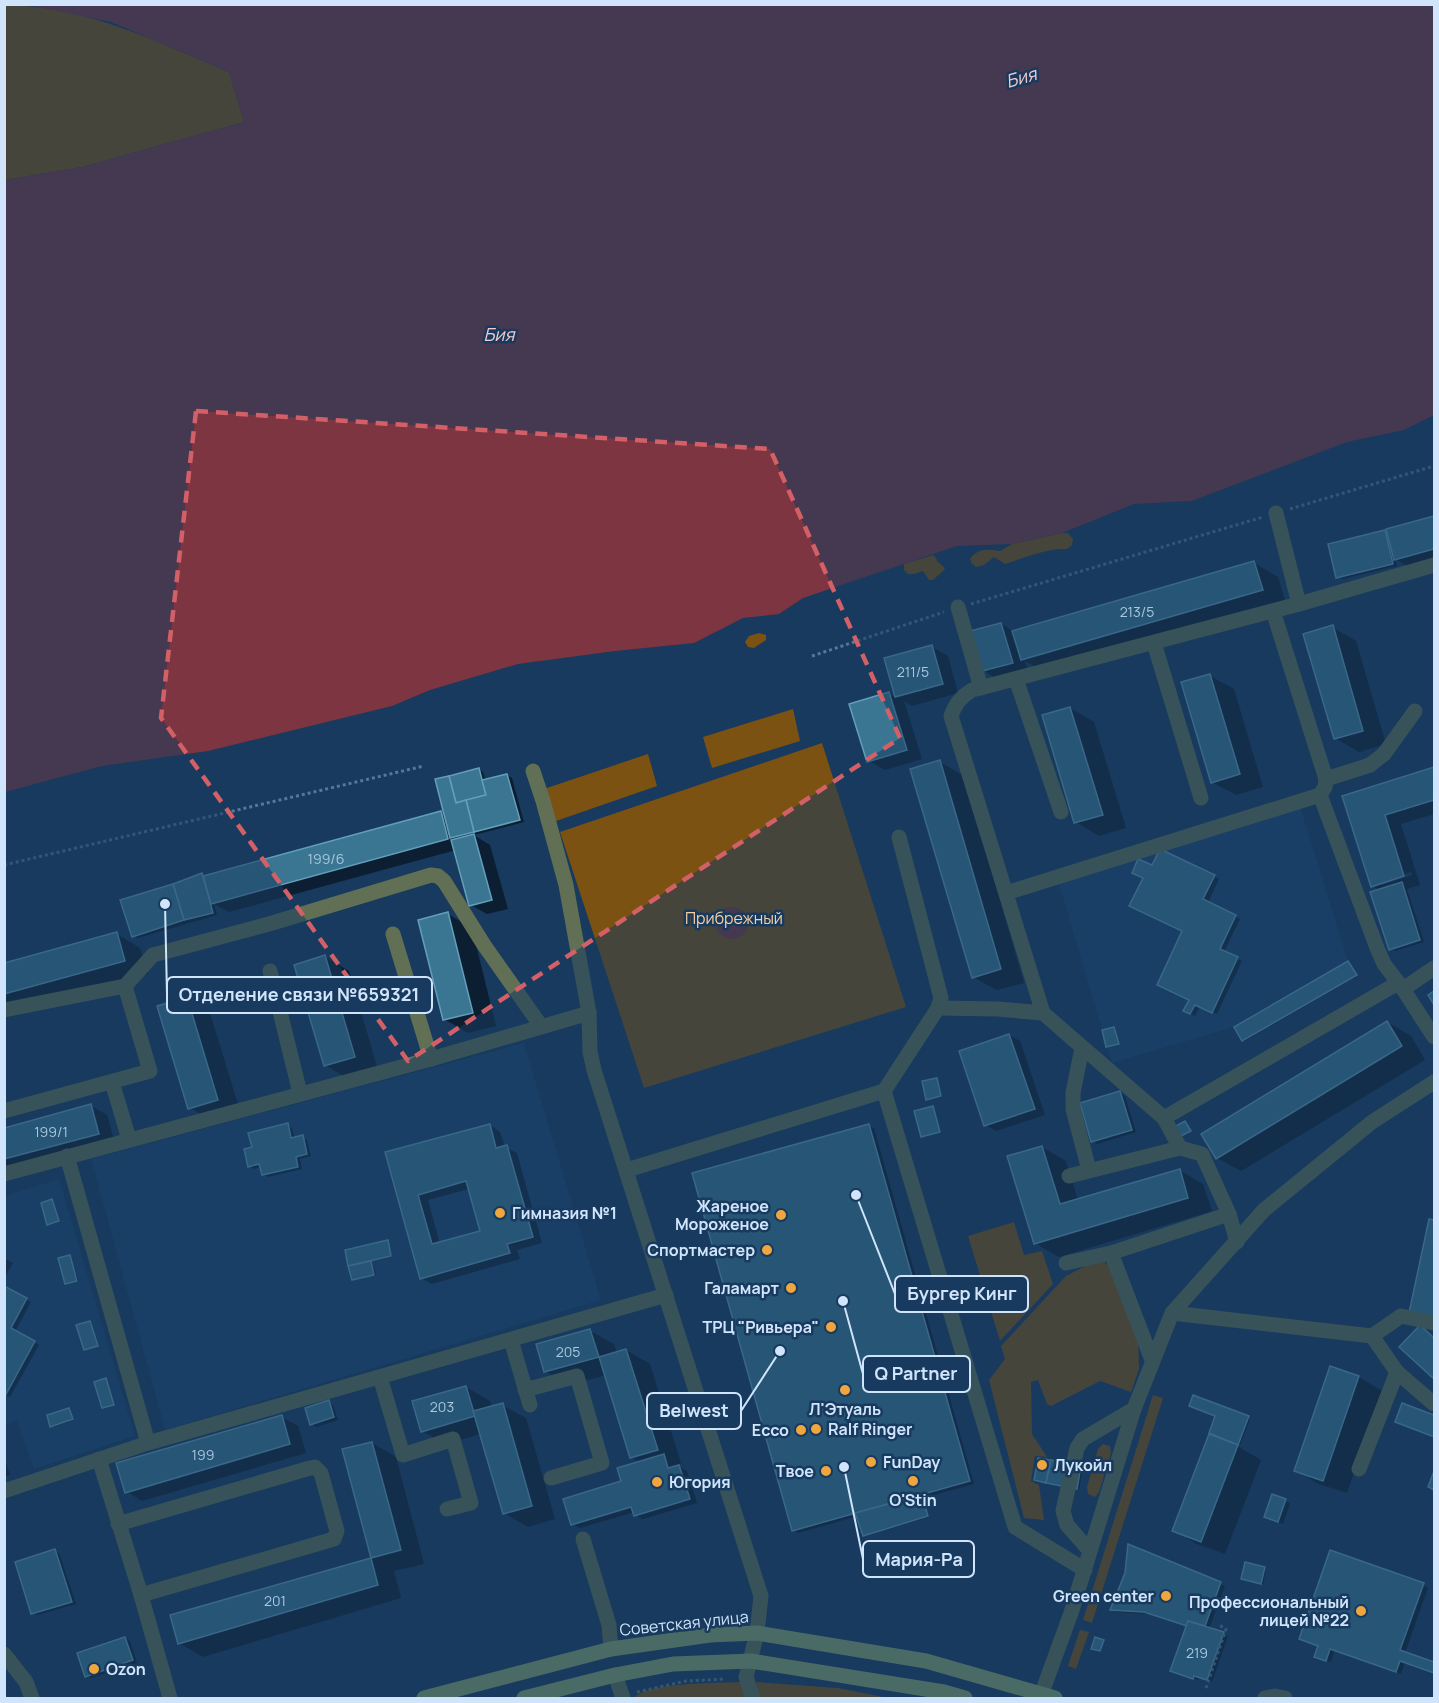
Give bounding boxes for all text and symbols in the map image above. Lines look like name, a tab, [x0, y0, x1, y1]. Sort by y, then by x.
water label: Бия	[1003, 61, 1041, 93]
water label: Бия	[483, 322, 517, 346]
house number: 213/5	[1120, 602, 1154, 621]
house number: 211/5	[897, 662, 929, 681]
house number: 199/6	[308, 849, 344, 868]
park label: Прибрежный	[685, 907, 783, 929]
callout: Отделение связи №659321	[167, 977, 432, 1013]
text: Отделение связи №659321	[179, 982, 419, 1006]
house number: 199/1	[34, 1122, 68, 1141]
place label: Жареное Мороженое	[675, 1195, 769, 1235]
place label: Гимназия №1	[512, 1202, 617, 1224]
marker: Гимназия №1	[493, 1206, 507, 1220]
marker: Жареное Мороженое	[774, 1208, 788, 1222]
place label: Спортмастер	[647, 1239, 755, 1261]
marker: Спортмастер	[760, 1243, 774, 1257]
callout: Бургер Кинг	[895, 1276, 1028, 1312]
place label: Галамарт	[704, 1277, 779, 1299]
marker: Галамарт	[784, 1281, 798, 1295]
text: Бургер Кинг	[907, 1281, 1017, 1305]
place label: ТРЦ "Ривьера"	[703, 1316, 819, 1338]
marker: ТРЦ "Ривьера"	[824, 1320, 838, 1334]
house number: 205	[556, 1342, 580, 1361]
callout: Q Partner	[863, 1356, 970, 1392]
text: Q Partner	[875, 1361, 957, 1385]
marker: Л'Этуаль	[838, 1383, 852, 1397]
callout: Belwest	[647, 1393, 741, 1429]
house number: 203	[430, 1397, 454, 1416]
text: Belwest	[659, 1398, 729, 1422]
place label: Л'Этуаль	[809, 1398, 881, 1420]
place label: Ralf Ringer	[828, 1418, 912, 1440]
place label: Ecco	[752, 1419, 789, 1441]
marker: Ralf Ringer	[809, 1422, 823, 1436]
marker: Ecco	[794, 1423, 808, 1437]
house number: 199	[192, 1445, 214, 1464]
place label: FunDay	[883, 1451, 940, 1473]
place label: Лукойл	[1054, 1454, 1112, 1476]
marker: FunDay	[864, 1455, 878, 1469]
marker: Лукойл	[1035, 1458, 1049, 1472]
place label: Твое	[776, 1460, 814, 1482]
marker: Твое	[819, 1464, 833, 1478]
place label: Югория	[669, 1471, 730, 1493]
marker: O'Stin	[906, 1474, 920, 1488]
marker: Югория	[650, 1475, 664, 1489]
place label: O'Stin	[889, 1489, 937, 1511]
callout: Мария-Ра	[863, 1541, 974, 1577]
text: Мария-Ра	[875, 1547, 963, 1571]
place label: Green center	[1053, 1585, 1154, 1607]
marker: Green center	[1159, 1589, 1173, 1603]
house number: 201	[264, 1591, 286, 1610]
place label: Профессиональный лицей №22	[1189, 1591, 1349, 1631]
marker: Профессиональный лицей №22	[1354, 1604, 1368, 1618]
street label: Советская улица	[618, 1605, 750, 1641]
house number: 219	[1186, 1643, 1208, 1662]
place label: Ozon	[106, 1658, 146, 1680]
marker: Ozon	[87, 1662, 101, 1676]

